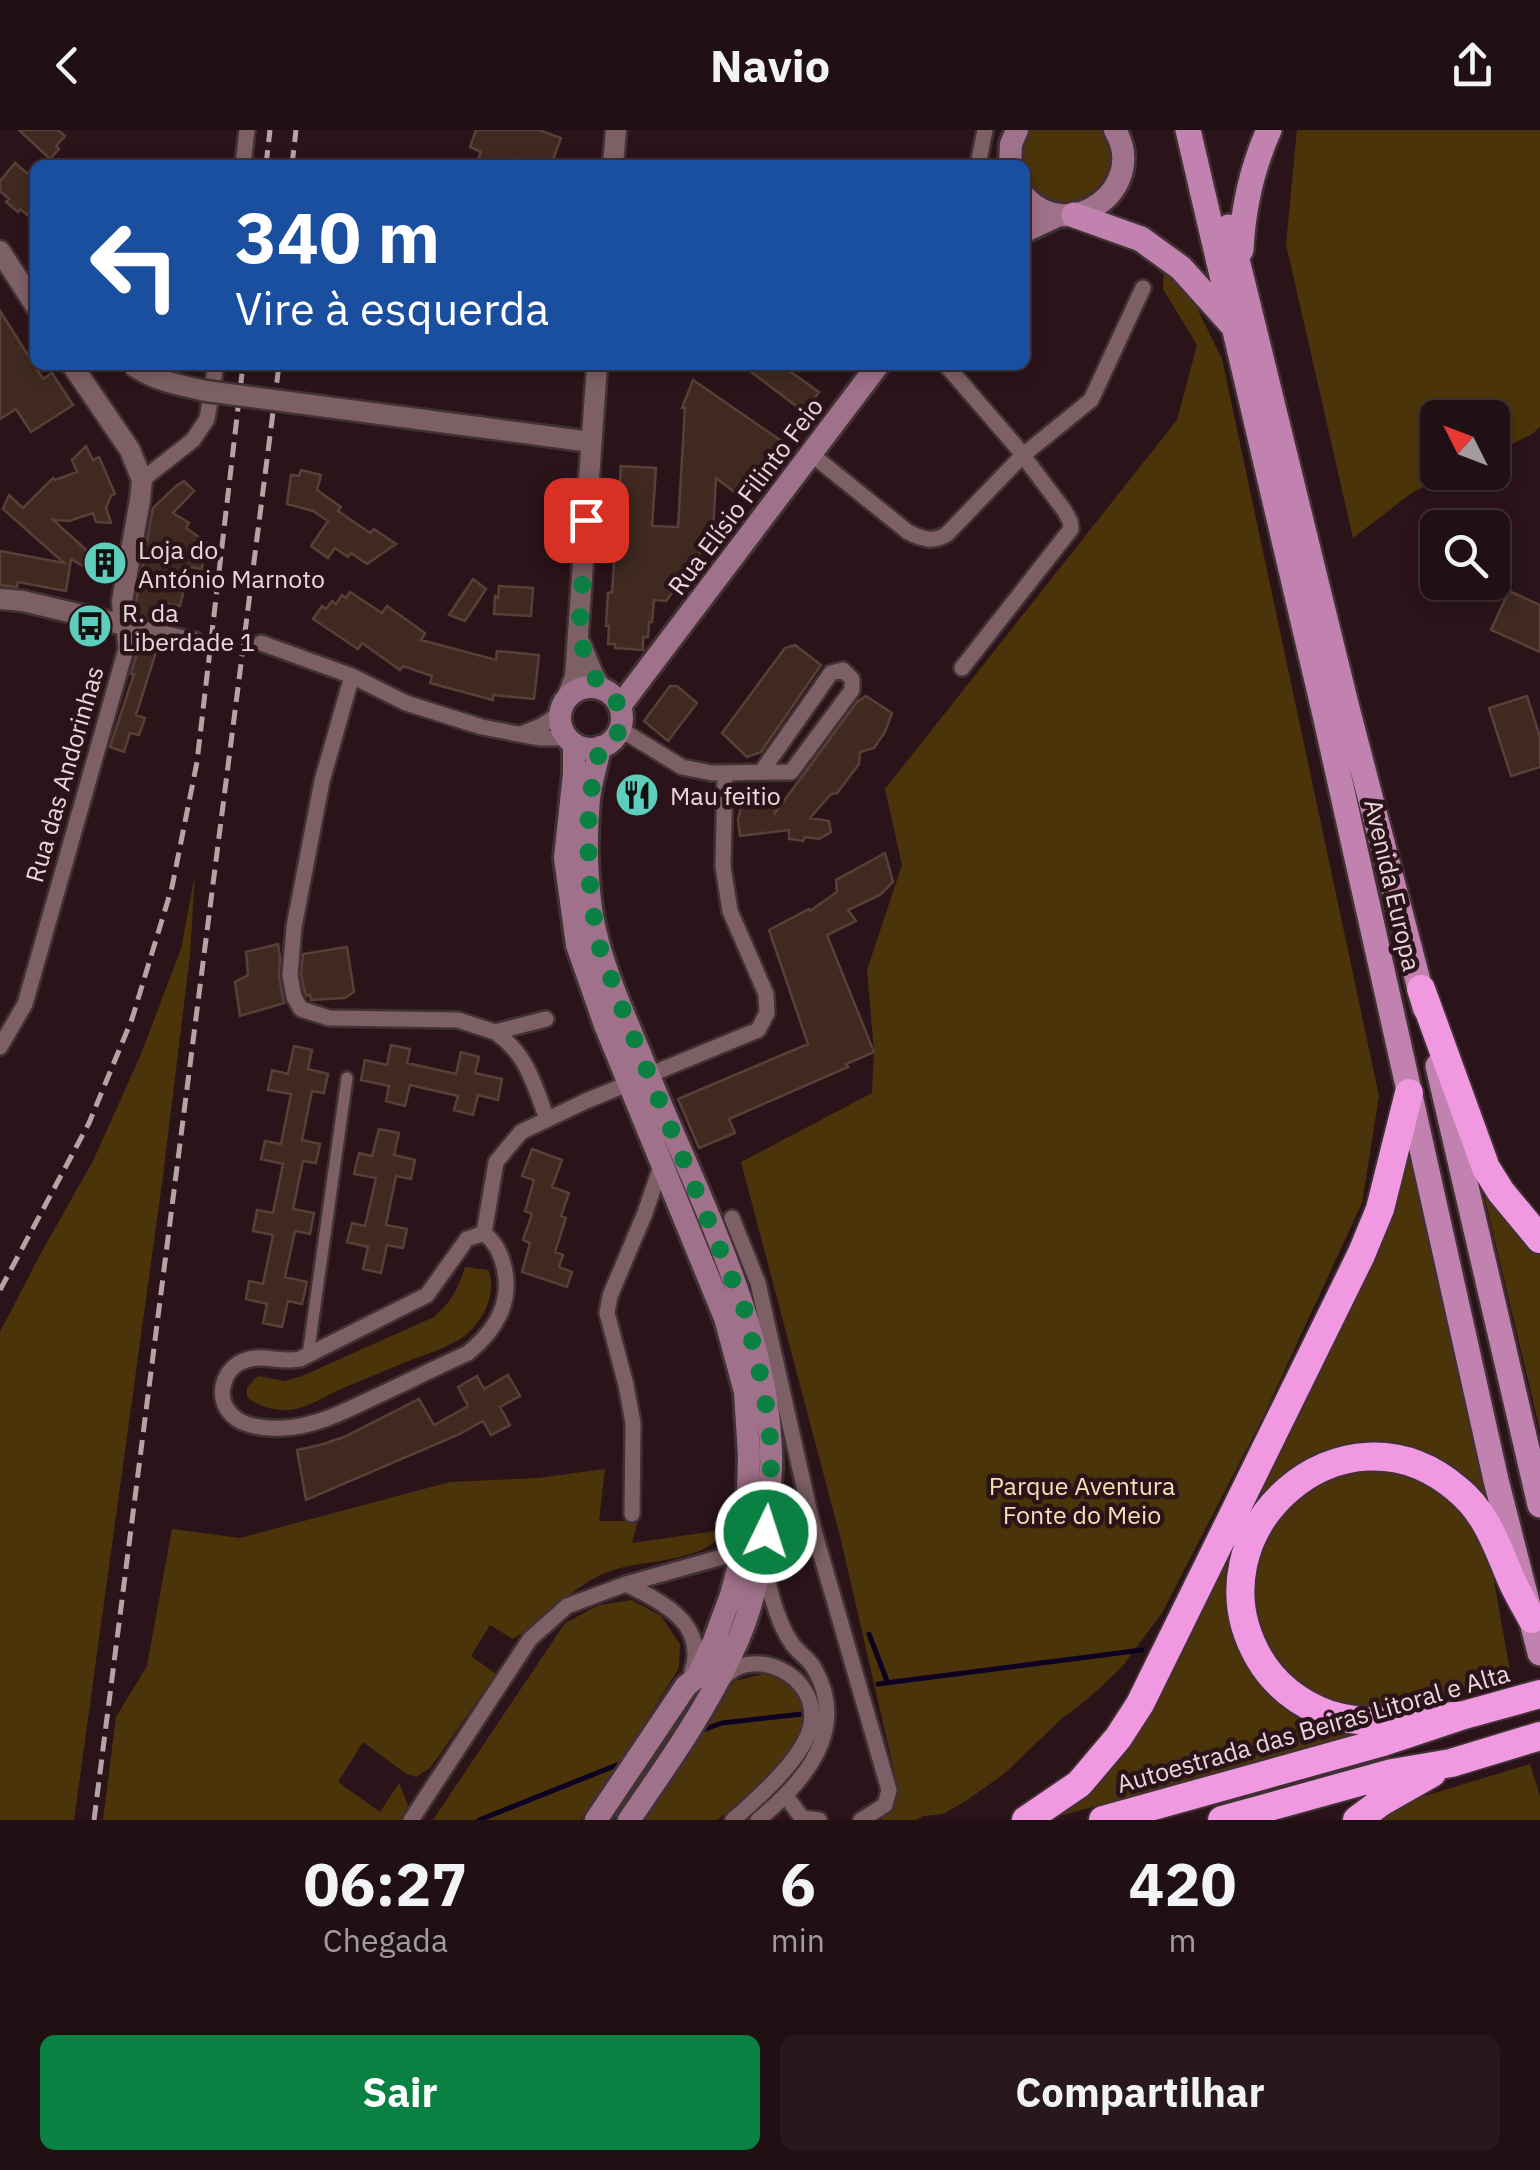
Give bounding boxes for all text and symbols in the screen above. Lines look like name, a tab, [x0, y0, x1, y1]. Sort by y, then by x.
text: Navio	[710, 36, 830, 94]
icon: back	[40, 38, 95, 93]
icon: share	[1445, 38, 1500, 93]
text: 340 m	[235, 191, 440, 282]
icon: left	[70, 200, 200, 330]
text: Vire à esquerda	[235, 279, 549, 337]
street label: Rua Elísio Filinto Feio	[660, 391, 830, 601]
north arrow	[1420, 400, 1510, 490]
map controls	[1420, 400, 1510, 600]
pin	[544, 478, 629, 563]
icon: arrive	[559, 493, 614, 548]
button: search	[1420, 510, 1510, 600]
place label: Loja do António Marnoto	[138, 533, 325, 595]
building icon: Loja do António Marnoto	[82, 540, 128, 586]
place label: R. da Liberdade 1	[122, 596, 255, 658]
bus stop icon: R. da Liberdade 1	[67, 603, 113, 649]
street label: Rua das Andorinhas	[17, 662, 111, 886]
restaurant icon: Mau feitio	[614, 772, 660, 818]
place label: Mau feitio	[670, 779, 781, 812]
street label: Avenida Europa	[1357, 796, 1429, 974]
park label: Parque Aventura Fonte do Meio	[989, 1469, 1175, 1531]
position arrow	[714, 1480, 818, 1584]
street label: Autoestrada das Beiras Litoral e Alta	[1113, 1656, 1513, 1800]
text: 06:27	[304, 1844, 467, 1923]
text: 6	[780, 1844, 816, 1923]
text: 420	[1128, 1844, 1236, 1923]
text: Chegada	[323, 1919, 448, 1961]
text: min	[771, 1919, 825, 1961]
text: m	[1169, 1919, 1196, 1961]
button: Sair	[40, 2035, 760, 2150]
button: Compartilhar	[780, 2035, 1500, 2150]

